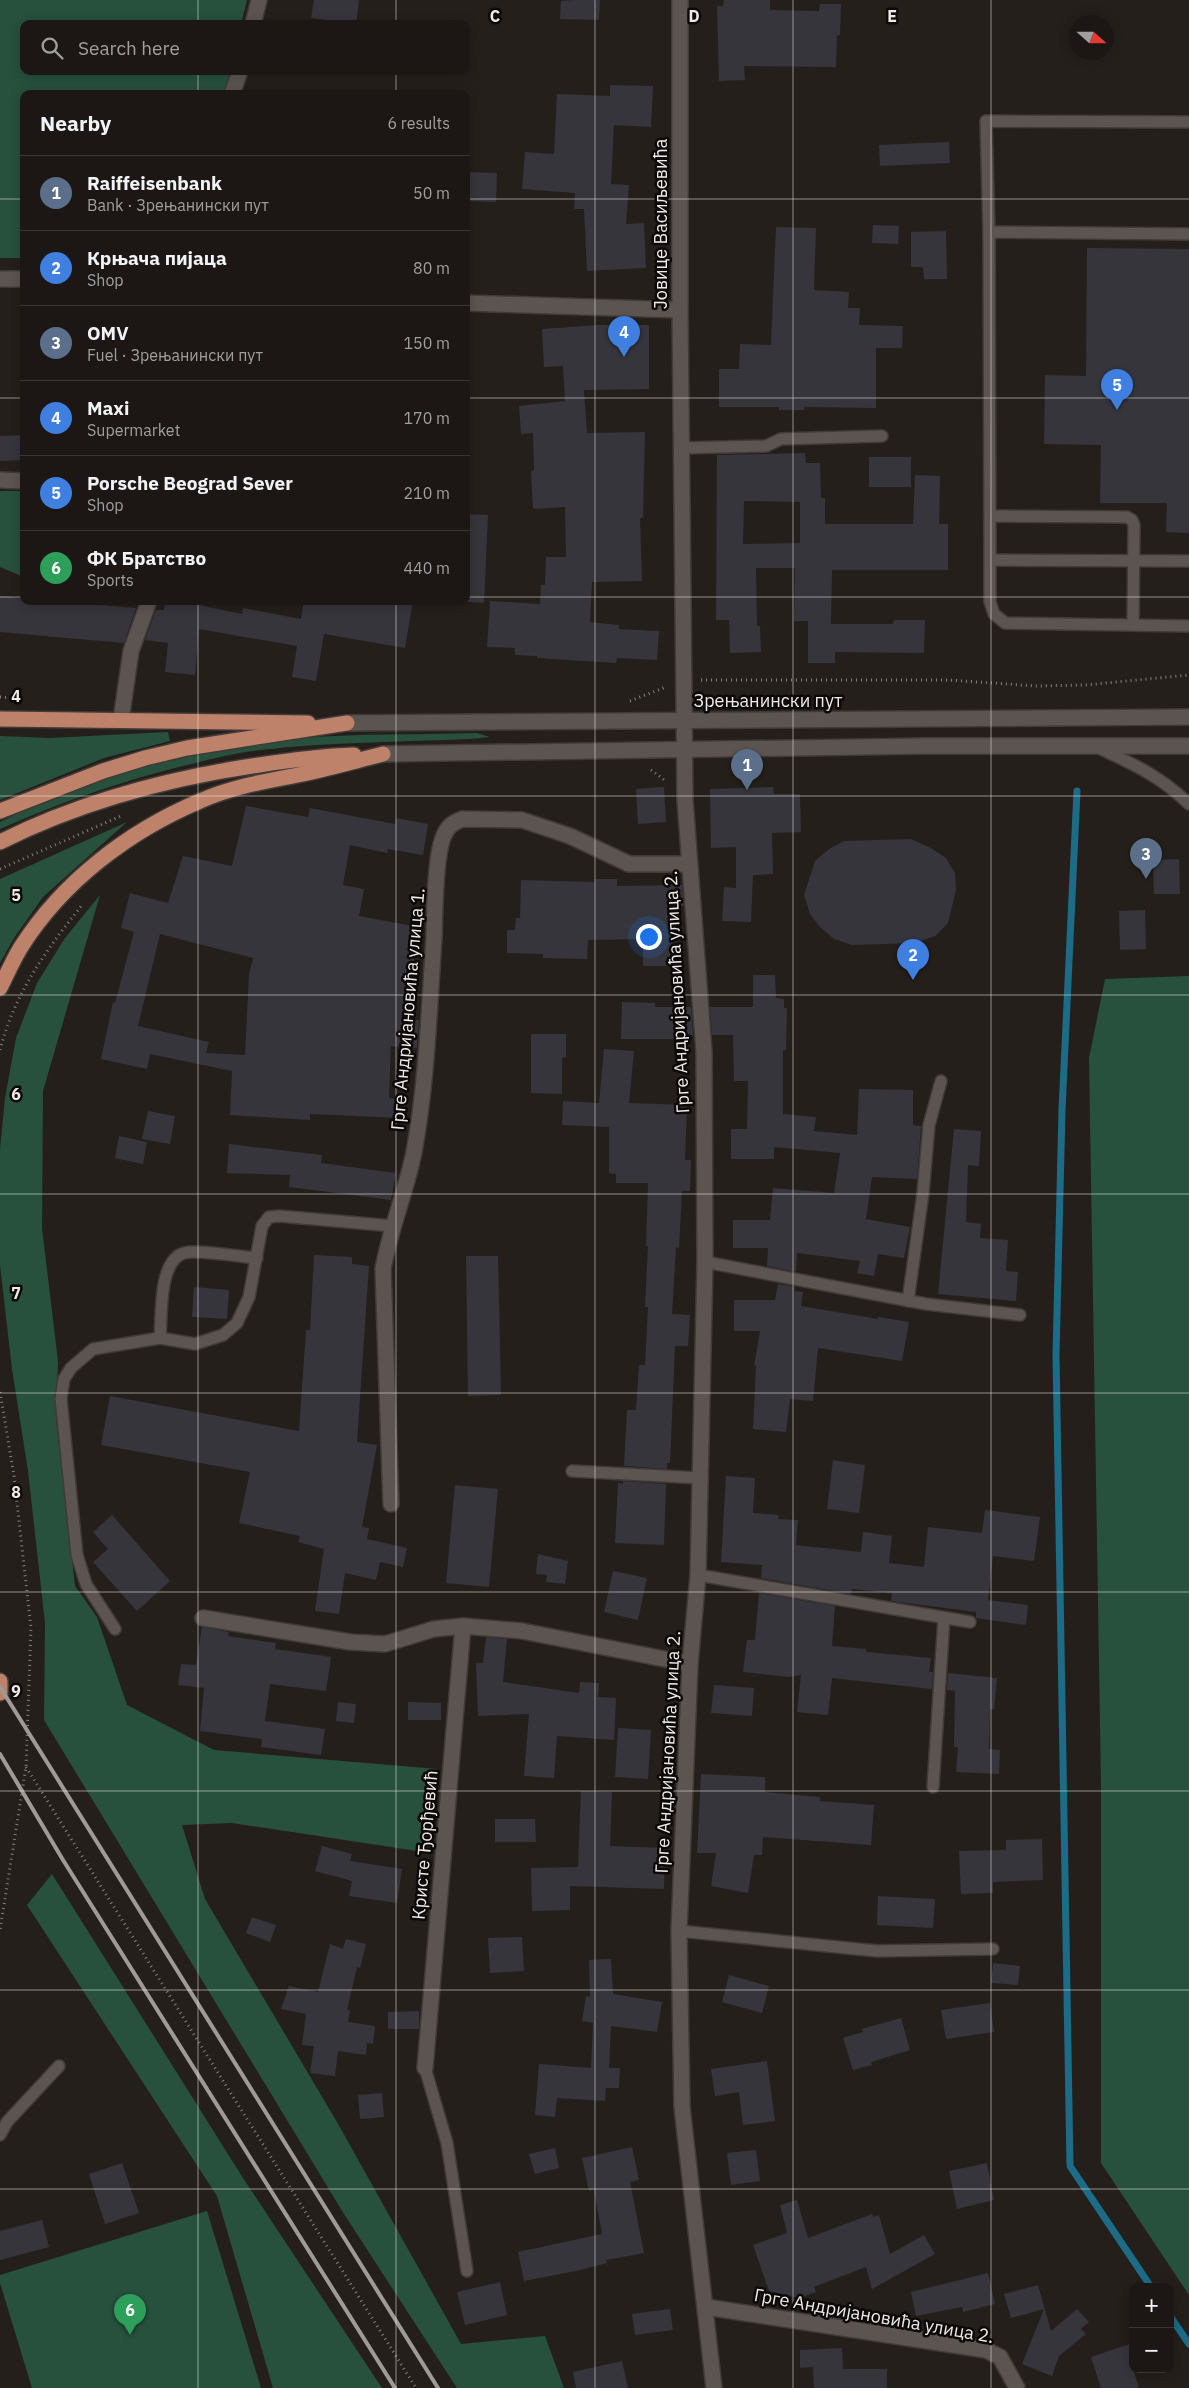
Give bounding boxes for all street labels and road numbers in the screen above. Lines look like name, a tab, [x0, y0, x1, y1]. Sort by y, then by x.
street label: Јовице Васиљевића	[649, 138, 672, 309]
street label: Зрењанински пут	[693, 689, 843, 712]
street label: Грге Андријановића улица 2.	[659, 870, 694, 1114]
street label: Грге Андријановића улица 1.	[385, 887, 430, 1131]
street label: Грге Андријановића улица 2.	[650, 1630, 685, 1874]
street label: Кристе Ђорђевић	[407, 1769, 442, 1921]
street label: Грге Андријановића улица 2.	[752, 2283, 996, 2348]

